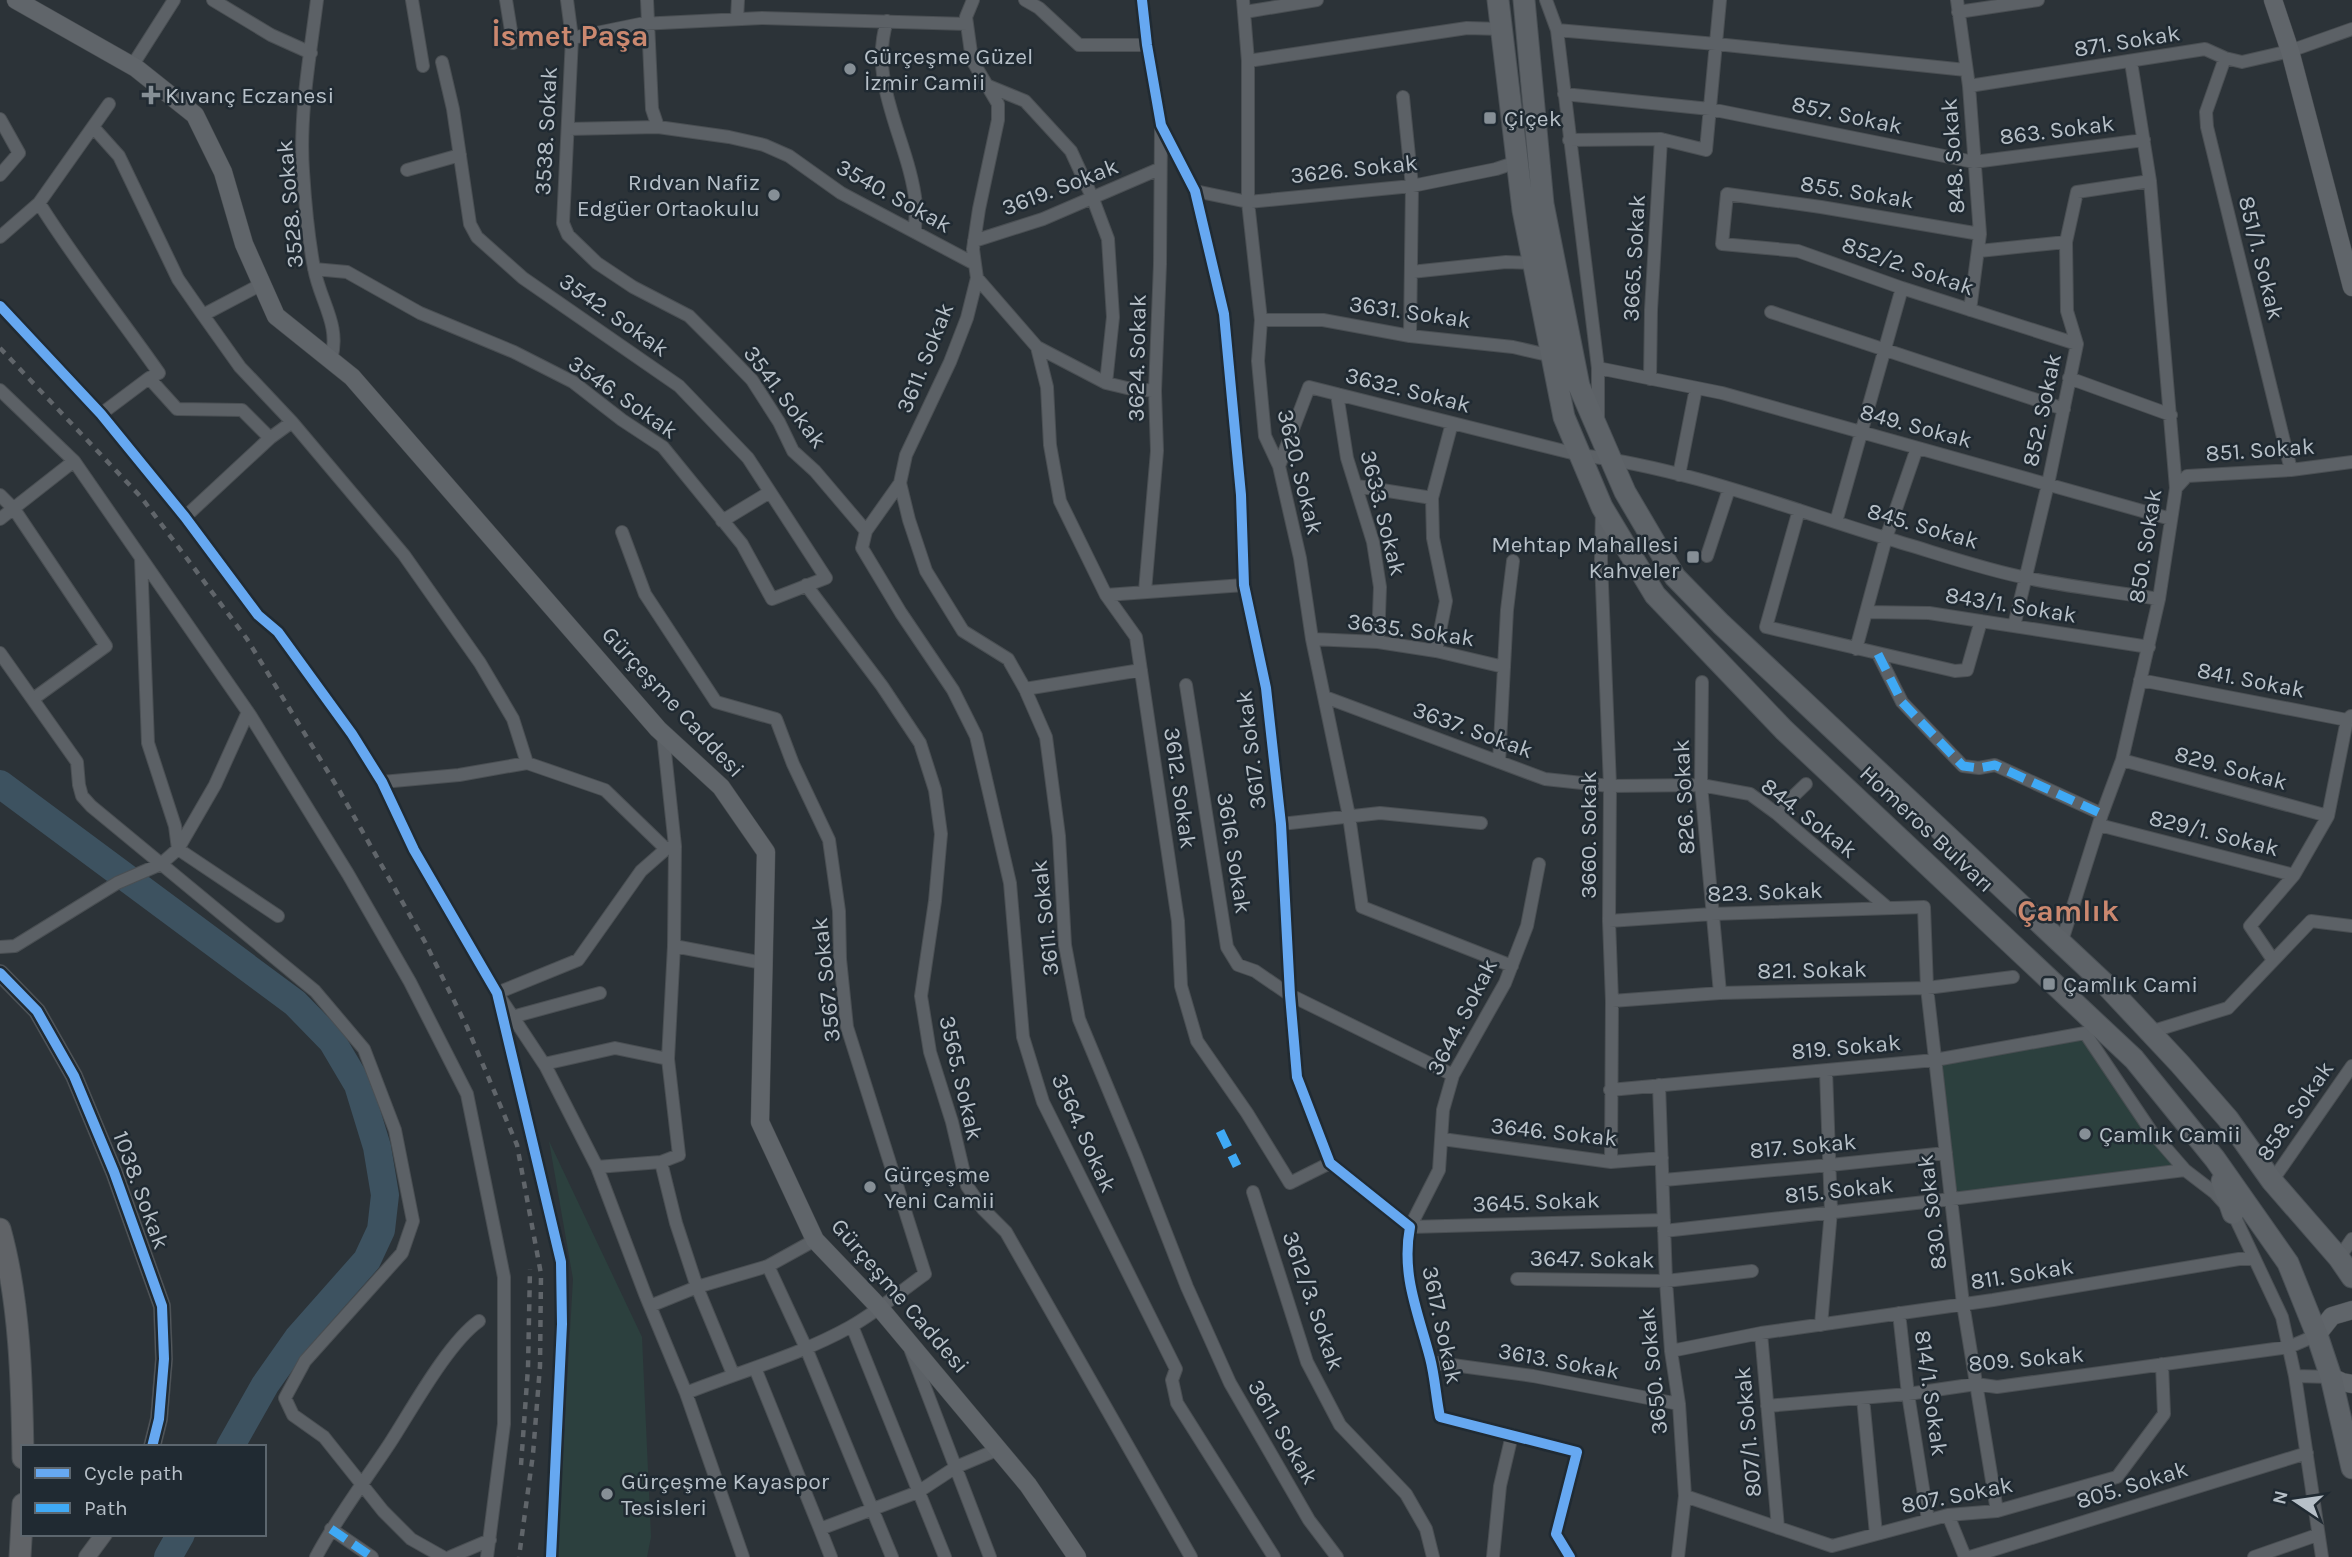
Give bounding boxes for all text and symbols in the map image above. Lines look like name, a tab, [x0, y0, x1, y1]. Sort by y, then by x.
district label: İsmet Paşa	[491, 18, 649, 54]
street label: 871. Sokak	[2072, 19, 2182, 63]
place label: Gürçeşme Güzel İzmir Camii	[864, 43, 1034, 96]
marker: Gürçeşme Güzel İzmir Camii	[842, 61, 858, 77]
street label: 3538. Sokak	[529, 66, 563, 196]
place label: Kıvanç Eczanesi	[165, 82, 334, 109]
marker: Kıvanç Eczanesi	[143, 87, 159, 103]
street label: 857. Sokak	[1789, 90, 1905, 140]
street label: 848. Sokak	[1935, 97, 1971, 215]
place label: Çiçek	[1504, 105, 1562, 132]
marker: Çiçek	[1482, 110, 1498, 126]
street label: 863. Sokak	[1998, 110, 2116, 150]
street label: 3528. Sokak	[271, 139, 309, 269]
street label: 3626. Sokak	[1289, 149, 1419, 189]
street label: 3619. Sokak	[998, 152, 1122, 222]
street label: 3540. Sokak	[832, 153, 956, 239]
place label: Rıdvan Nafiz Edgüer Ortaokulu	[577, 169, 760, 222]
street label: 855. Sokak	[1798, 170, 1916, 214]
marker: Rıdvan Nafiz Edgüer Ortaokulu	[766, 187, 782, 203]
street label: 851/1. Sokak	[2233, 193, 2289, 323]
street label: 3665. Sokak	[1617, 194, 1651, 322]
street label: 852/2. Sokak	[1838, 231, 1978, 301]
street label: 3542. Sokak	[554, 267, 674, 363]
street label: 3631. Sokak	[1347, 290, 1473, 334]
street label: 3624. Sokak	[1122, 294, 1152, 422]
street label: 3611. Sokak	[891, 299, 959, 417]
street label: 3541. Sokak	[738, 340, 832, 454]
street label: 3546. Sokak	[563, 349, 683, 445]
street label: 852. Sokak	[2017, 351, 2067, 469]
street label: 3632. Sokak	[1342, 361, 1474, 419]
street label: 849. Sokak	[1857, 398, 1975, 454]
street label: 3620. Sokak	[1271, 406, 1329, 538]
street label: 851. Sokak	[2205, 433, 2316, 467]
street label: 3633. Sokak	[1354, 447, 1412, 579]
street label: 850. Sokak	[2123, 487, 2167, 605]
street label: 845. Sokak	[1864, 497, 1982, 555]
place label: Mehtap Mahallesi Kahveler	[1491, 531, 1680, 584]
marker: Mehtap Mahallesi Kahveler	[1685, 549, 1701, 565]
street label: 843/1. Sokak	[1943, 581, 2079, 629]
street label: 3635. Sokak	[1346, 608, 1476, 652]
street label: Gürçeşme Caddesi	[596, 621, 750, 783]
street label: 841. Sokak	[2195, 656, 2307, 704]
street label: 3617. Sokak	[1230, 689, 1272, 811]
street label: 3637. Sokak	[1409, 696, 1537, 764]
street label: 3612. Sokak	[1158, 726, 1202, 850]
street label: 826. Sokak	[1668, 739, 1700, 855]
street label: 829. Sokak	[2172, 740, 2290, 796]
street label: Homeros Bulvarı	[1854, 760, 2000, 898]
street label: 3660. Sokak	[1575, 771, 1602, 899]
street label: 844. Sokak	[1756, 772, 1862, 864]
street label: 3616. Sokak	[1211, 791, 1257, 915]
street label: 829/1. Sokak	[2146, 804, 2282, 862]
street label: 3611. Sokak	[1025, 859, 1065, 977]
street label: 823. Sokak	[1707, 876, 1823, 908]
district label: Çamlık	[2017, 893, 2119, 929]
street label: 3567. Sokak	[806, 916, 846, 1044]
street label: 3644. Sokak	[1421, 954, 1503, 1080]
street label: 821. Sokak	[1757, 956, 1867, 984]
place label: Çamlık Cami	[2063, 971, 2198, 998]
marker: Çamlık Cami	[2041, 976, 2057, 992]
street label: 3565. Sokak	[934, 1013, 988, 1143]
street label: 819. Sokak	[1790, 1029, 1902, 1065]
street label: 858. Sokak	[2251, 1056, 2339, 1166]
street label: 3564. Sokak	[1046, 1069, 1122, 1197]
street label: 3646. Sokak	[1489, 1112, 1619, 1152]
place label: Çamlık Camii	[2099, 1121, 2241, 1148]
marker: Çamlık Camii	[2077, 1126, 2093, 1142]
street label: 1038. Sokak	[107, 1127, 175, 1253]
street label: 817. Sokak	[1748, 1128, 1858, 1164]
street label: 830. Sokak	[1912, 1153, 1952, 1271]
place label: Gürçeşme Yeni Camii	[884, 1161, 995, 1214]
street label: 815. Sokak	[1783, 1171, 1895, 1209]
marker: Gürçeşme Yeni Camii	[862, 1179, 878, 1195]
street label: 3645. Sokak	[1472, 1186, 1600, 1218]
street label: Gürçeşme Caddesi	[825, 1213, 975, 1379]
street label: 3612/3. Sokak	[1276, 1228, 1350, 1374]
street label: 3647. Sokak	[1529, 1244, 1655, 1274]
street label: 811. Sokak	[1969, 1253, 2075, 1295]
street label: 3617. Sokak	[1416, 1264, 1468, 1386]
street label: 3650. Sokak	[1633, 1306, 1673, 1436]
street label: 814/1. Sokak	[1909, 1328, 1953, 1458]
street label: 3613. Sokak	[1496, 1337, 1622, 1385]
street label: 809. Sokak	[1967, 1341, 2085, 1377]
street label: 807/1. Sokak	[1729, 1366, 1767, 1498]
street label: 3611. Sokak	[1242, 1375, 1324, 1489]
legend	[21, 1445, 266, 1536]
street label: 805. Sokak	[2073, 1455, 2191, 1515]
text: Cycle path	[84, 1461, 184, 1485]
north arrow	[2261, 1466, 2331, 1536]
place label: Gürçeşme Kayaspor Tesisleri	[621, 1468, 830, 1521]
street label: 807. Sokak	[1899, 1471, 2015, 1519]
marker: Gürçeşme Kayaspor Tesisleri	[599, 1486, 615, 1502]
text: N	[2268, 1488, 2293, 1507]
text: Path	[84, 1496, 128, 1520]

